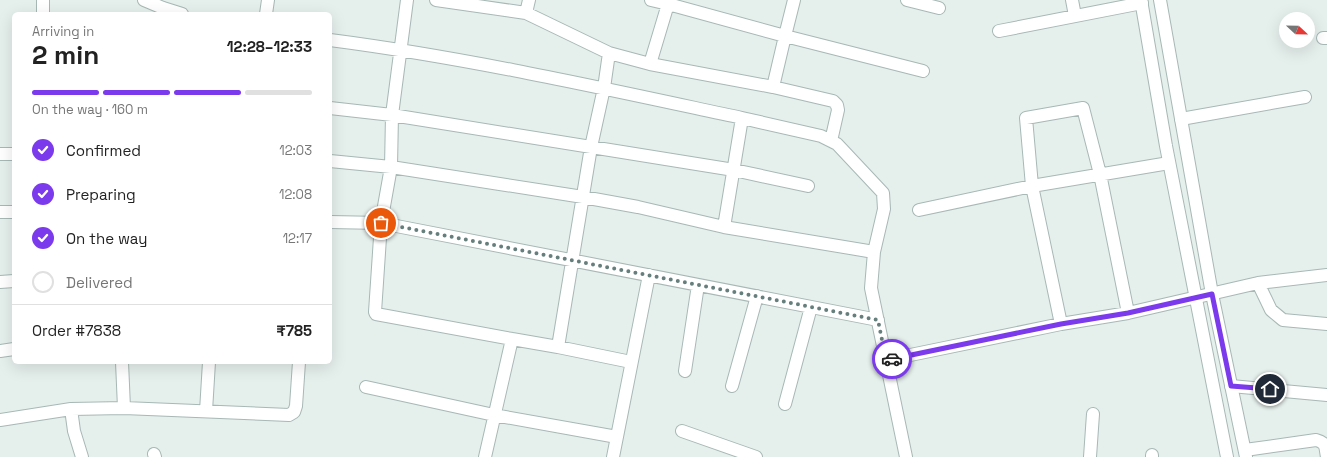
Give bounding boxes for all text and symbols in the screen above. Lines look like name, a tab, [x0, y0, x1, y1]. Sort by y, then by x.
north arrow	[1279, 12, 1315, 48]
map controls	[1279, 12, 1315, 48]
text: Arriving in	[32, 23, 94, 40]
text: 12:28–12:33	[227, 37, 312, 56]
text: 2 min	[32, 38, 99, 72]
text: On the way · 160 m	[32, 101, 148, 118]
icon: check	[32, 139, 54, 161]
text: Confirmed	[66, 141, 141, 160]
text: 12:03	[279, 142, 312, 159]
icon: check	[32, 183, 54, 205]
text: Preparing	[66, 185, 136, 204]
text: 12:08	[279, 186, 312, 203]
pin	[364, 206, 398, 240]
icon: bag	[370, 212, 392, 234]
icon: check	[32, 227, 54, 249]
text: On the way	[66, 229, 147, 248]
text: 12:17	[283, 230, 312, 247]
text: Delivered	[66, 273, 133, 292]
text: Order #7838	[32, 321, 121, 340]
text: ₹785	[276, 321, 312, 340]
courier	[872, 339, 912, 379]
icon: car	[881, 348, 903, 370]
pin	[1253, 372, 1287, 406]
icon: home	[1259, 378, 1281, 400]

